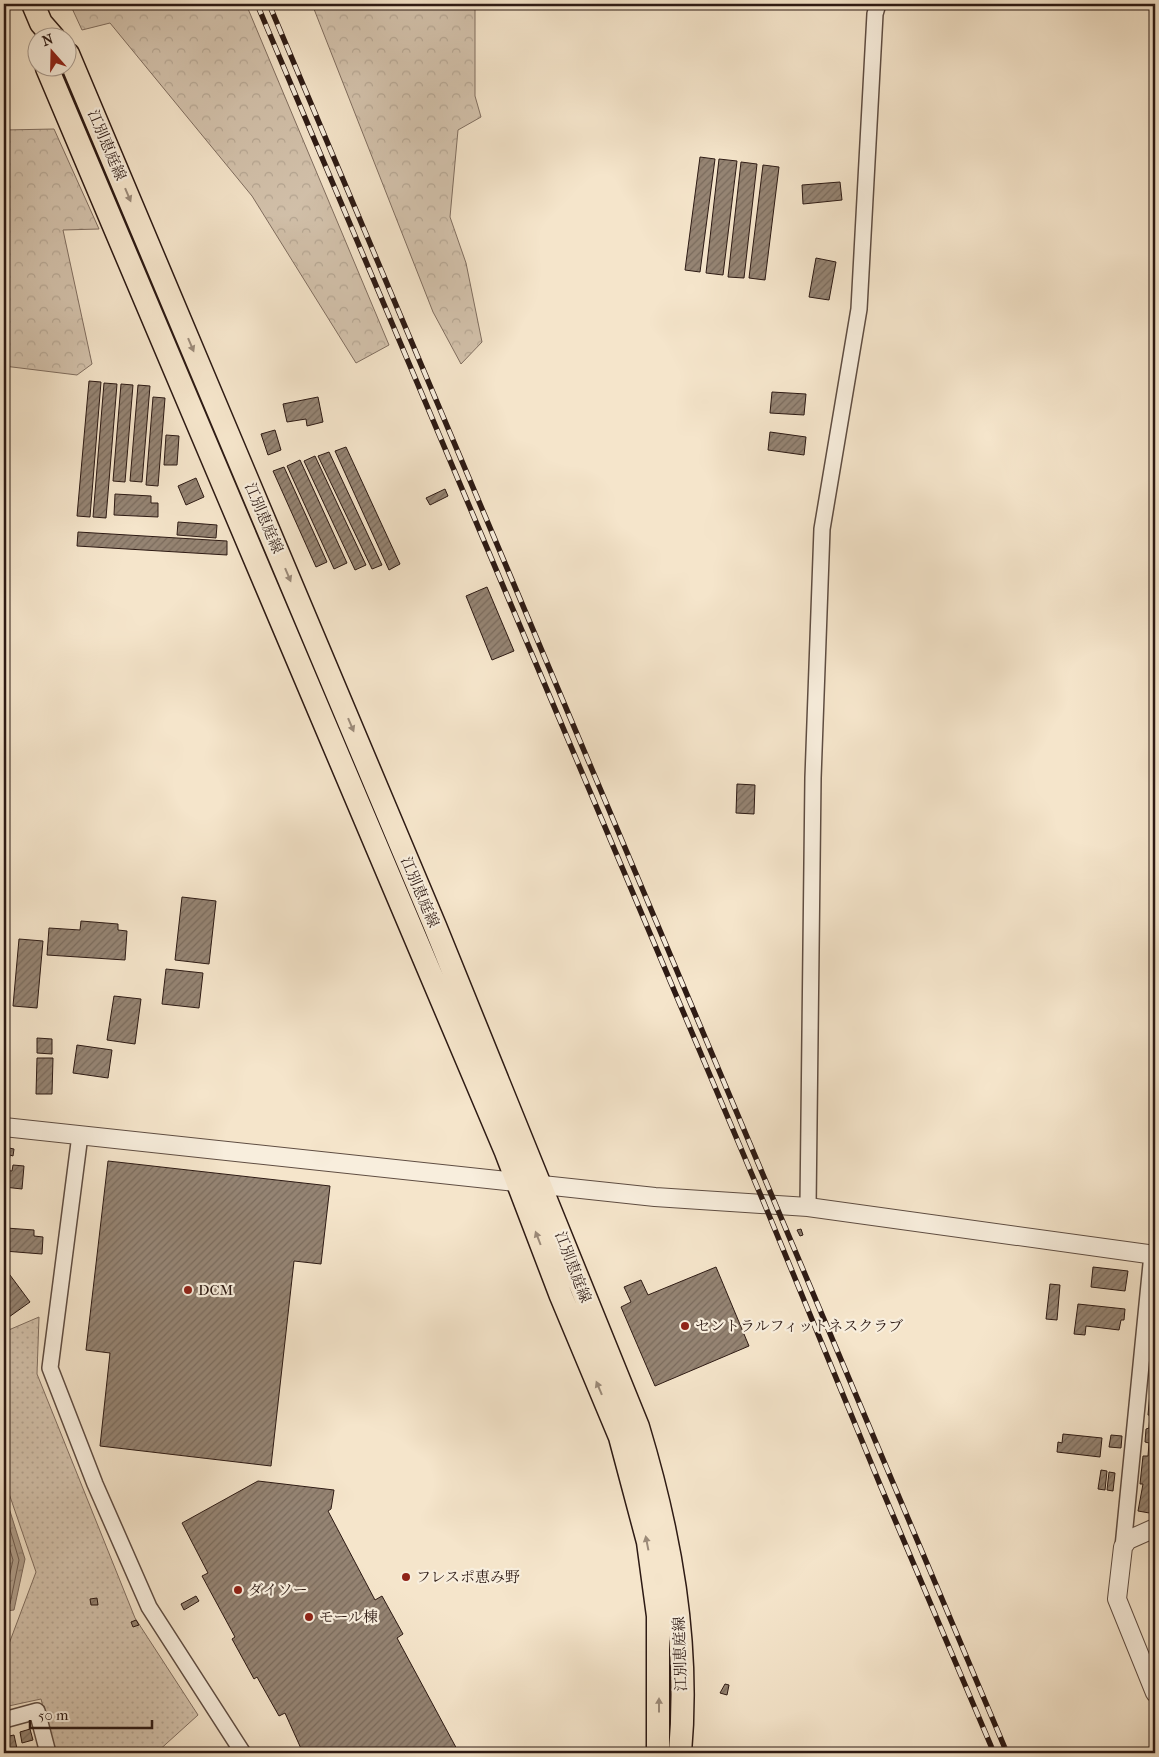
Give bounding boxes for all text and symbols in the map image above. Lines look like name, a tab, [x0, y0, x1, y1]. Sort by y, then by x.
north arrow	[28, 28, 78, 78]
text: N	[40, 30, 56, 50]
street label: 江別恵庭線	[84, 107, 130, 183]
one-way arrow	[125, 188, 133, 202]
one-way arrow	[188, 338, 196, 352]
street label: 江別恵庭線	[241, 480, 287, 556]
one-way arrow	[284, 568, 292, 583]
one-way arrow	[347, 718, 355, 732]
street label: 江別恵庭線	[397, 854, 443, 930]
street label: 江別恵庭線	[551, 1229, 595, 1305]
one-way arrow	[534, 1230, 541, 1245]
place label: DCM	[198, 1281, 234, 1299]
marker: DCM	[182, 1284, 194, 1296]
place label: セントラルフィットネスクラブ	[695, 1317, 903, 1335]
marker: セントラルフィットネスクラブ	[679, 1320, 691, 1332]
one-way arrow	[595, 1381, 603, 1395]
one-way arrow	[643, 1534, 651, 1550]
place label: フレスポ恵み野	[416, 1568, 520, 1586]
marker: フレスポ恵み野	[400, 1571, 412, 1583]
place label: ダイソー	[248, 1581, 308, 1599]
marker: ダイソー	[232, 1584, 244, 1596]
place label: モール棟	[319, 1608, 378, 1626]
marker: モール棟	[303, 1611, 315, 1623]
street label: 江別恵庭線	[670, 1616, 690, 1692]
one-way arrow	[655, 1696, 663, 1712]
scale bar	[30, 1697, 152, 1729]
text: 50 m	[38, 1706, 69, 1724]

